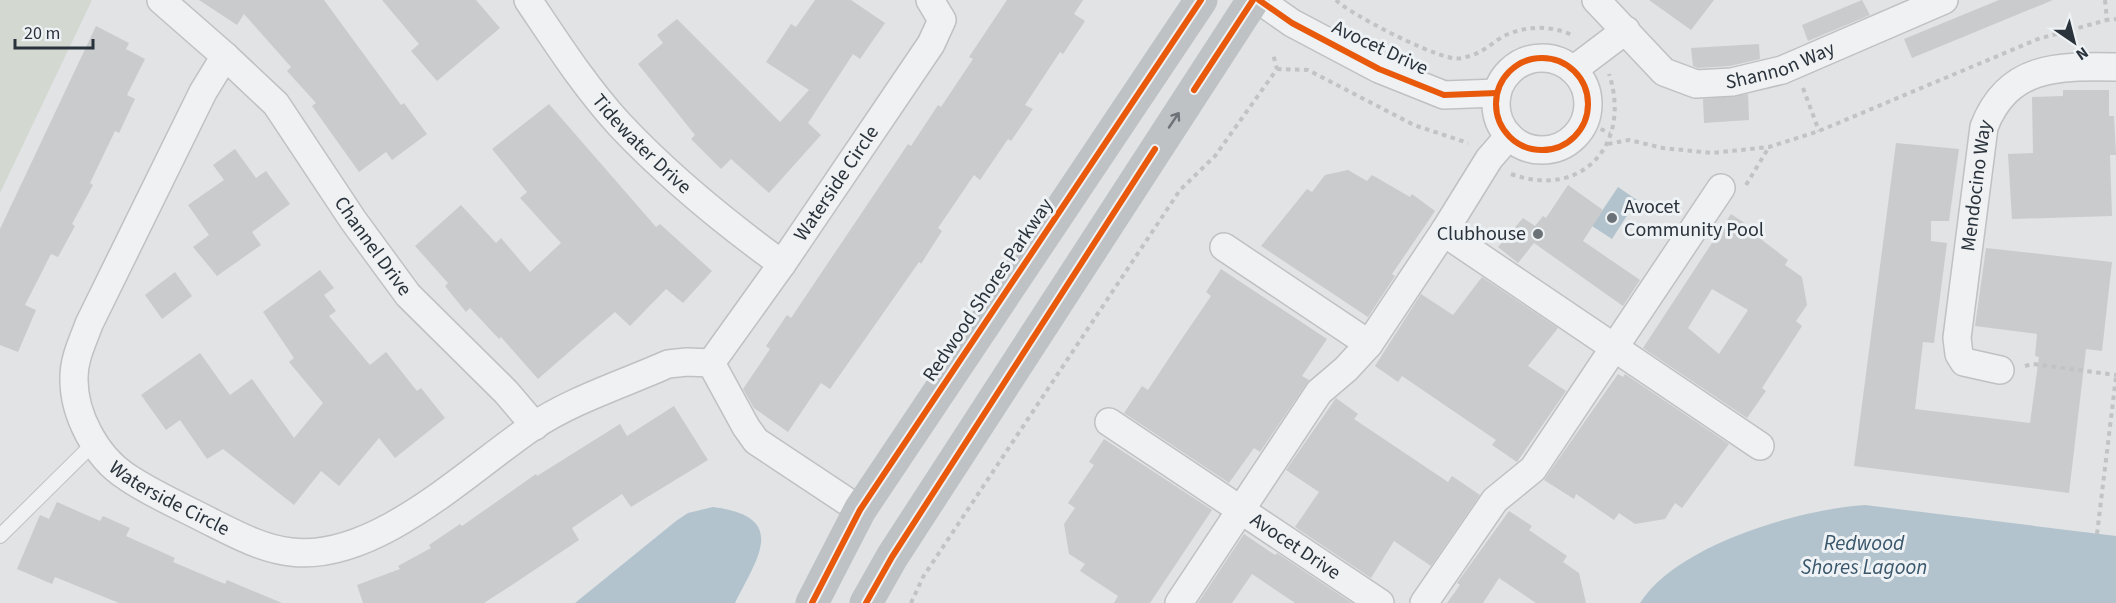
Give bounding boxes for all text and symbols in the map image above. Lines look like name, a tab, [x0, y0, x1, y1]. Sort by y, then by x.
scale bar	[15, 12, 93, 50]
north arrow	[2044, 12, 2104, 72]
street label: Avocet Drive	[1327, 13, 1433, 83]
text: 20 m	[24, 21, 60, 46]
street label: Shannon Way	[1725, 35, 1840, 96]
text: N	[2071, 41, 2093, 66]
street label: Tidewater Drive	[585, 88, 698, 201]
one-way arrow	[1168, 111, 1181, 128]
street label: Mendocino Way	[1954, 115, 2000, 253]
street label: Waterside Circle	[787, 120, 886, 247]
street label: Channel Drive	[327, 191, 418, 302]
street label: Redwood Shores Parkway	[916, 192, 1060, 387]
place label: Avocet Community Pool	[1624, 193, 1764, 244]
marker: Avocet Community Pool	[1605, 211, 1619, 225]
place label: Clubhouse	[1437, 220, 1526, 248]
marker: Clubhouse	[1531, 227, 1545, 241]
street label: Waterside Circle	[102, 454, 234, 543]
street label: Avocet Drive	[1244, 506, 1346, 587]
water label: Redwood Shores Lagoon	[1801, 528, 1927, 582]

